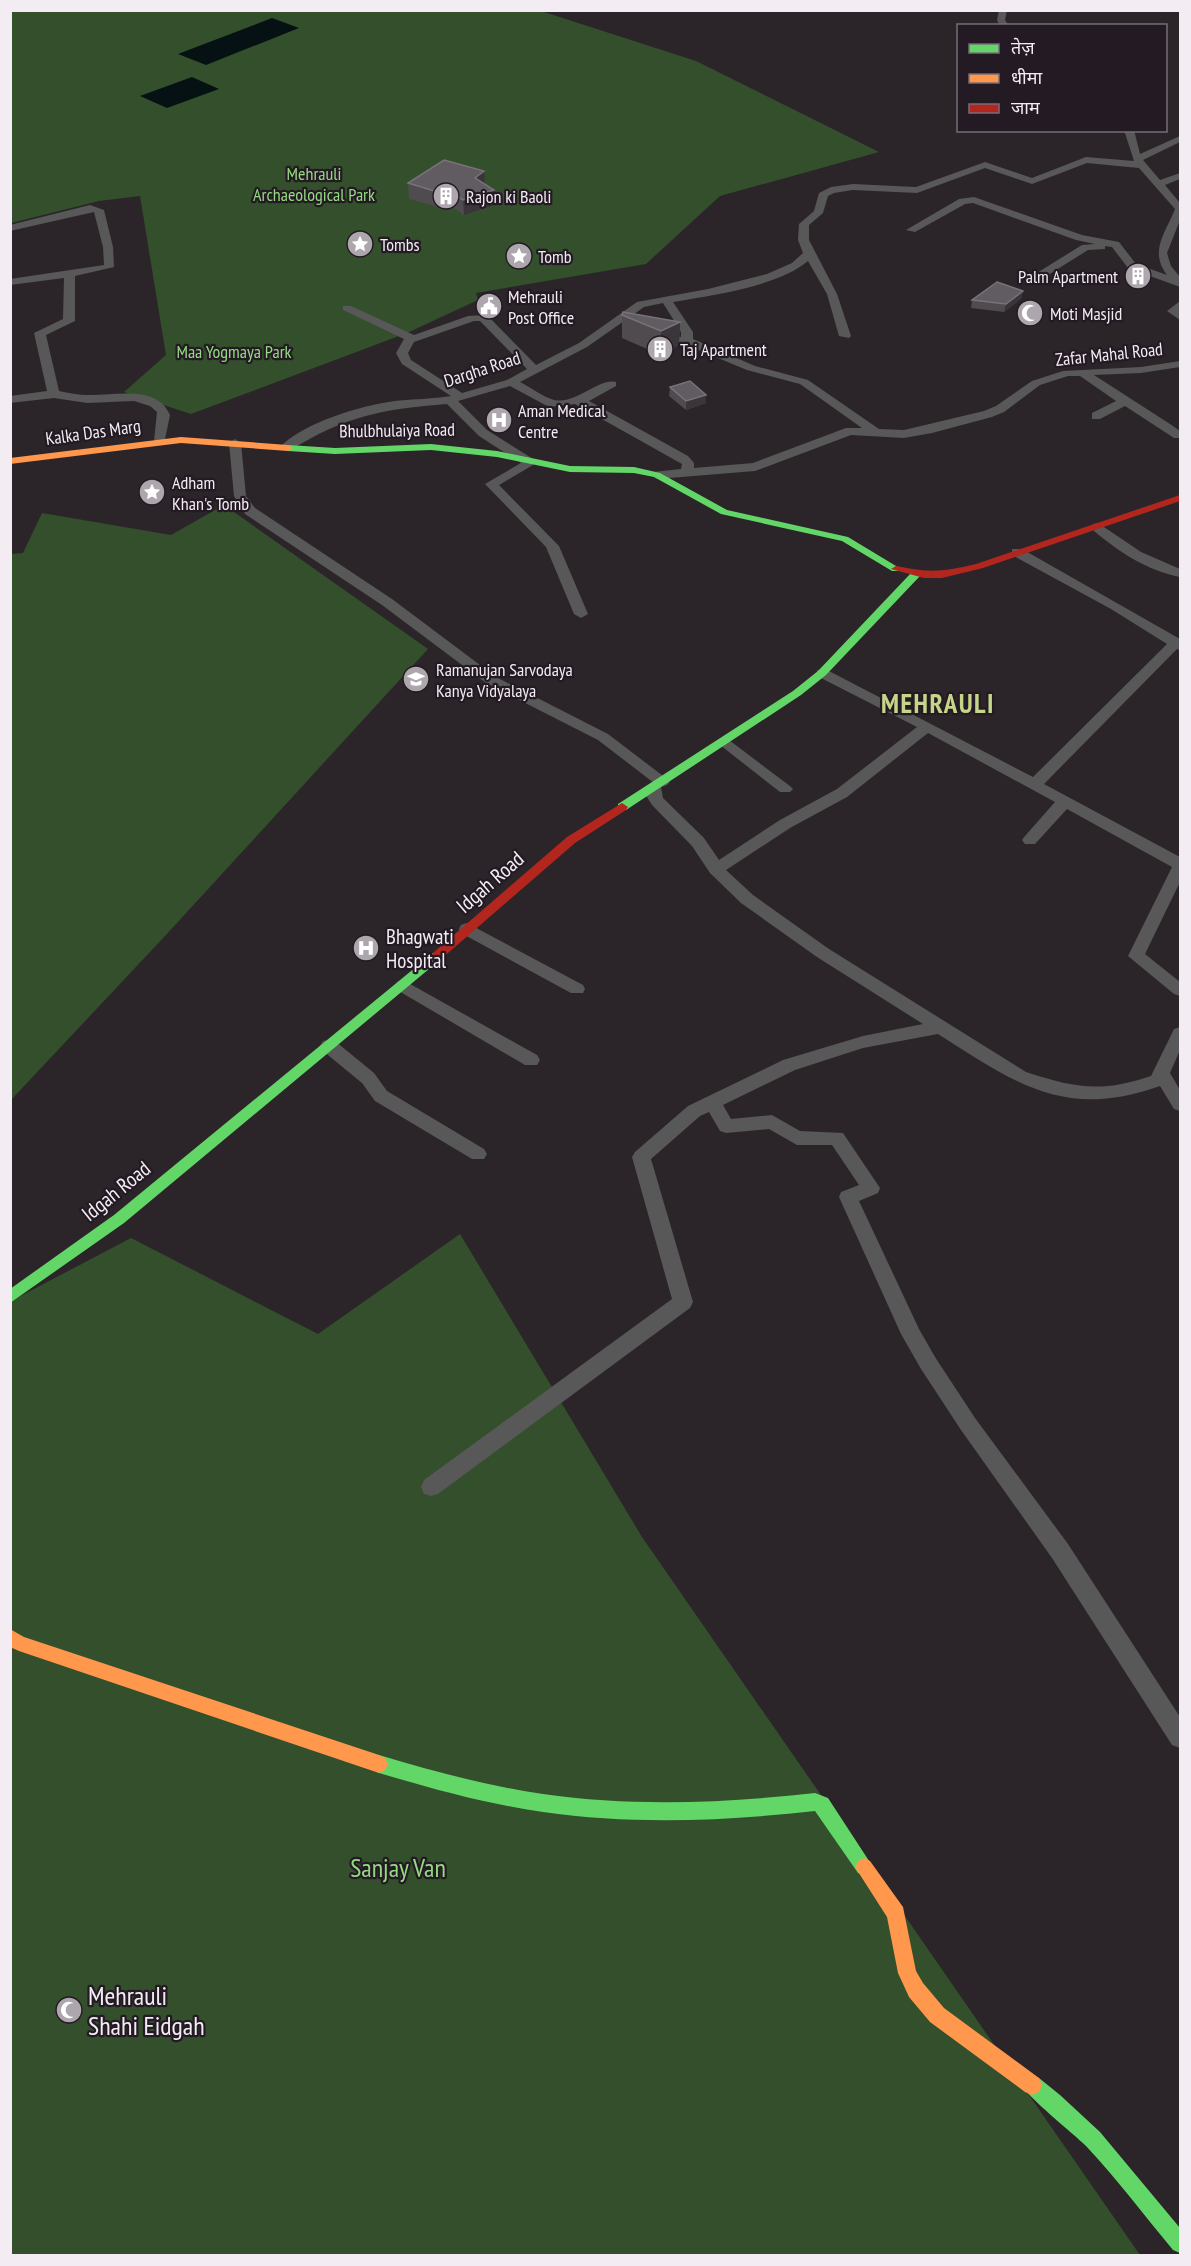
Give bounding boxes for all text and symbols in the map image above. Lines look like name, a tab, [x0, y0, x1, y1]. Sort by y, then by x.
legend	[957, 24, 1167, 132]
text: तेज़	[1011, 36, 1035, 59]
text: धीमा	[1011, 66, 1042, 89]
text: जाम	[1011, 96, 1041, 119]
park label: Mehrauli Archaeological Park	[253, 162, 375, 206]
building icon: Rajon ki Baoli	[431, 181, 461, 211]
place label: Rajon ki Baoli	[466, 185, 551, 208]
place icon: Tombs	[345, 229, 375, 259]
place label: Tombs	[380, 233, 420, 256]
place icon: Tomb	[504, 241, 534, 271]
place label: Tomb	[538, 245, 572, 268]
building icon: Palm Apartment	[1123, 261, 1153, 291]
place label: Palm Apartment	[1018, 265, 1118, 288]
place label: Mehrauli Post Office	[508, 285, 574, 329]
public building icon: Mehrauli Post Office	[474, 291, 504, 321]
mosque icon: Moti Masjid	[1015, 298, 1045, 328]
place label: Moti Masjid	[1050, 302, 1122, 325]
building icon: Taj Apartment	[645, 334, 675, 364]
street label: Zafar Mahal Road	[1054, 337, 1164, 371]
place label: Taj Apartment	[680, 338, 767, 361]
park label: Maa Yogmaya Park	[176, 340, 292, 363]
street label: Dargha Road	[441, 346, 523, 392]
place label: Aman Medical Centre	[518, 399, 606, 443]
hospital icon: Aman Medical Centre	[484, 405, 514, 435]
street label: Kalka Das Marg	[44, 414, 142, 450]
street label: Bhulbhulaiya Road	[339, 417, 455, 443]
place label: Adham Khan's Tomb	[172, 471, 249, 515]
place icon: Adham Khan's Tomb	[137, 477, 167, 507]
place label: Ramanujan Sarvodaya Kanya Vidyalaya	[436, 658, 573, 702]
school or university icon: Ramanujan Sarvodaya Kanya Vidyalaya	[401, 664, 431, 694]
district label: MEHRAULI	[881, 686, 995, 720]
street label: Idgah Road	[451, 845, 529, 919]
place label: Bhagwati Hospital	[386, 923, 454, 974]
hospital icon: Bhagwati Hospital	[351, 933, 381, 963]
street label: Idgah Road	[76, 1155, 156, 1227]
park label: Sanjay Van	[350, 1851, 446, 1884]
place label: Mehrauli Shahi Eidgah	[88, 1979, 205, 2042]
mosque icon: Mehrauli Shahi Eidgah	[54, 1995, 84, 2025]

